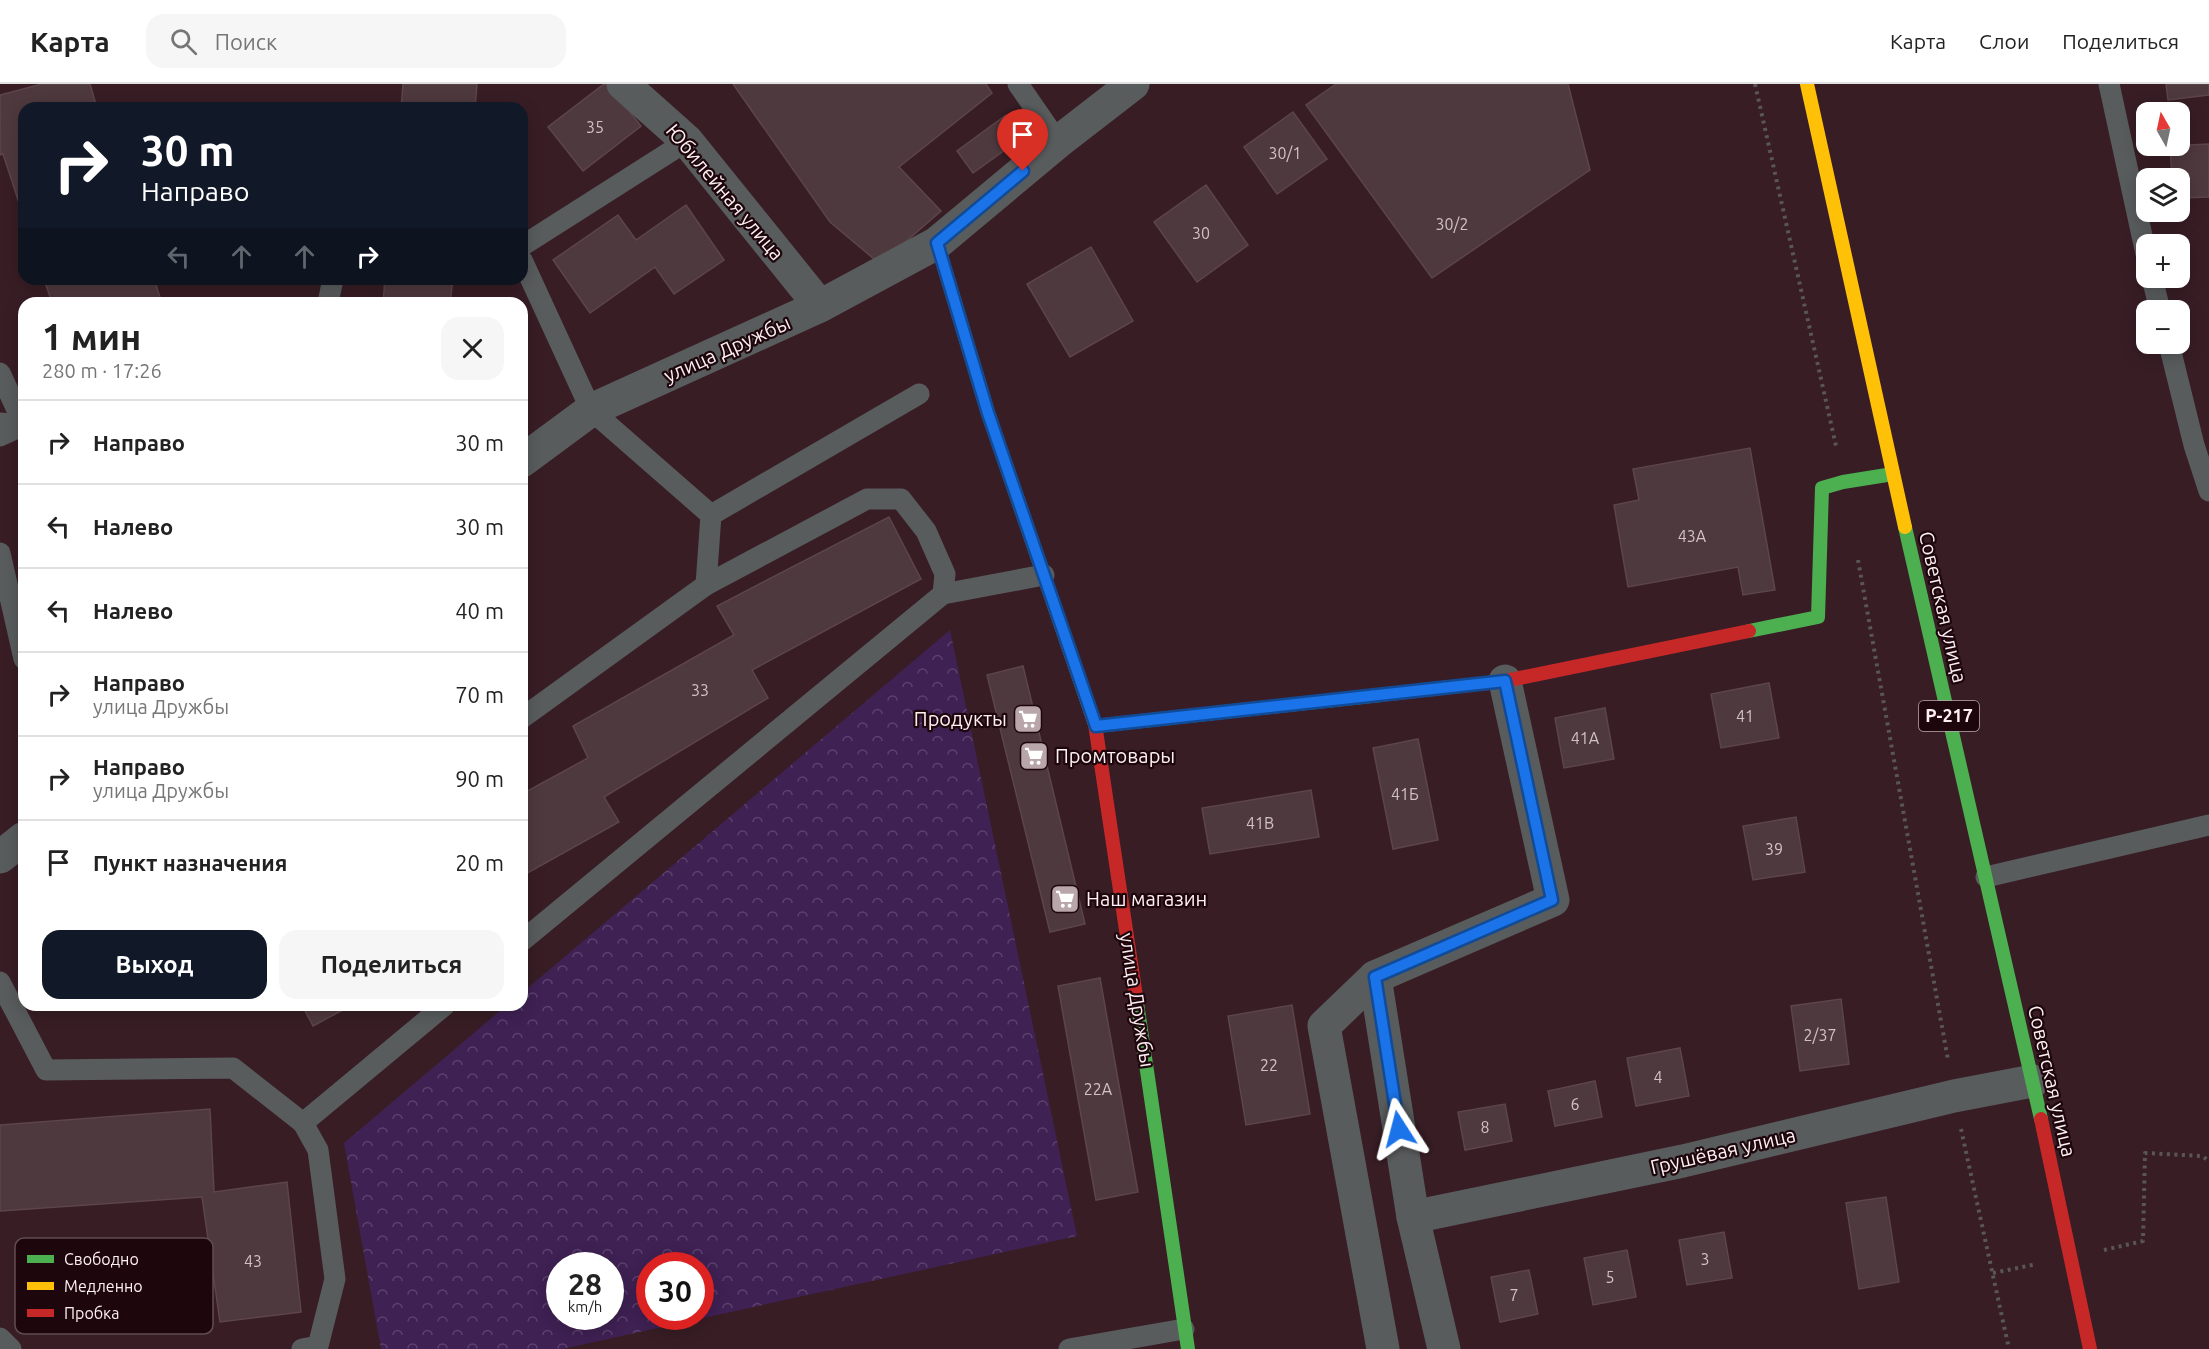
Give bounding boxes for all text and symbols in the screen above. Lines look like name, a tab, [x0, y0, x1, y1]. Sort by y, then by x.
search box	[146, 14, 566, 68]
icon: search	[167, 25, 200, 58]
text: Карта	[30, 26, 110, 57]
text: Поиск	[215, 29, 277, 54]
text: Карта	[1890, 29, 1946, 53]
text: Слои	[1979, 29, 2029, 53]
text: Поделиться	[2062, 29, 2179, 53]
north arrow	[2136, 102, 2190, 156]
map controls	[2136, 102, 2190, 354]
pin	[997, 109, 1048, 171]
house number: 35	[586, 118, 604, 136]
icon: arrive	[1006, 118, 1039, 151]
street label: Юбилейная улица	[662, 119, 789, 264]
icon: right	[42, 126, 120, 204]
text: 30 m	[141, 127, 235, 174]
house number: 30/1	[1269, 144, 1301, 162]
button: layers	[2136, 168, 2190, 222]
text: Направо	[141, 176, 250, 206]
house number: 30/2	[1436, 215, 1468, 233]
house number: 30	[1192, 224, 1210, 242]
button: +	[2136, 234, 2190, 288]
icon: left	[162, 240, 195, 273]
icon: ahead	[225, 240, 258, 273]
icon: ahead	[288, 240, 321, 273]
icon: right	[351, 240, 384, 273]
button: −	[2136, 300, 2190, 354]
street label: улица Дружбы	[660, 310, 794, 387]
text: 1 мин	[42, 316, 141, 357]
button: close	[441, 317, 504, 380]
text: 280 m · 17:26	[42, 359, 162, 382]
icon: right	[42, 426, 75, 459]
text: Направо	[93, 430, 185, 455]
text: 30 m	[455, 430, 504, 455]
icon: left	[42, 510, 75, 543]
text: Налево	[93, 514, 173, 539]
text: 30 m	[455, 514, 504, 539]
house number: 43А	[1678, 527, 1707, 545]
street label: Советская улица	[1915, 529, 1972, 685]
icon: left	[42, 594, 75, 627]
text: Налево	[93, 598, 173, 623]
text: 40 m	[455, 598, 504, 623]
text: Направо	[93, 670, 185, 695]
icon: right	[42, 678, 75, 711]
house number: 33	[691, 681, 709, 699]
text: 70 m	[455, 682, 504, 707]
text: улица Дружбы	[93, 695, 229, 718]
road number: Р-217	[1919, 701, 1979, 731]
supermarket icon: Продукты	[1012, 703, 1044, 735]
place label: Продукты	[914, 707, 1007, 730]
house number: 41	[1736, 707, 1754, 725]
house number: 41А	[1571, 729, 1600, 747]
supermarket icon: Промтовары	[1018, 740, 1050, 772]
place label: Промтовары	[1055, 744, 1175, 767]
text: Направо	[93, 754, 185, 779]
icon: right	[42, 762, 75, 795]
text: 90 m	[455, 766, 504, 791]
text: улица Дружбы	[93, 779, 229, 802]
house number: 41Б	[1391, 785, 1419, 803]
house number: 41В	[1246, 814, 1274, 832]
house number: 39	[1765, 840, 1783, 858]
icon: arrive	[42, 846, 75, 879]
text: Пункт назначения	[93, 850, 287, 875]
text: 20 m	[455, 850, 504, 875]
supermarket icon: Наш магазин	[1049, 883, 1081, 915]
place label: Наш магазин	[1086, 887, 1207, 910]
button: Выход	[42, 930, 267, 999]
button: Поделиться	[279, 930, 504, 999]
street label: улица Дружбы	[1115, 931, 1159, 1069]
street label: Советская улица	[2024, 1003, 2081, 1159]
house number: 2/37	[1804, 1026, 1836, 1044]
house number: 22	[1260, 1056, 1278, 1074]
house number: 4	[1653, 1068, 1663, 1086]
house number: 22А	[1084, 1080, 1113, 1098]
house number: 6	[1570, 1095, 1580, 1113]
position arrow	[1367, 1097, 1431, 1161]
house number: 8	[1480, 1118, 1490, 1136]
street label: Грушёвая улица	[1648, 1123, 1798, 1178]
legend	[15, 1238, 213, 1334]
text: Свободно	[64, 1250, 139, 1268]
house number: 3	[1700, 1250, 1710, 1268]
house number: 43	[244, 1252, 262, 1270]
speed limit sign: 30	[636, 1252, 714, 1330]
text: 28	[568, 1267, 602, 1301]
house number: 5	[1605, 1268, 1615, 1286]
text: Медленно	[64, 1277, 143, 1295]
house number: 7	[1509, 1286, 1519, 1304]
text: km/h	[568, 1298, 602, 1315]
text: Пробка	[64, 1304, 120, 1322]

